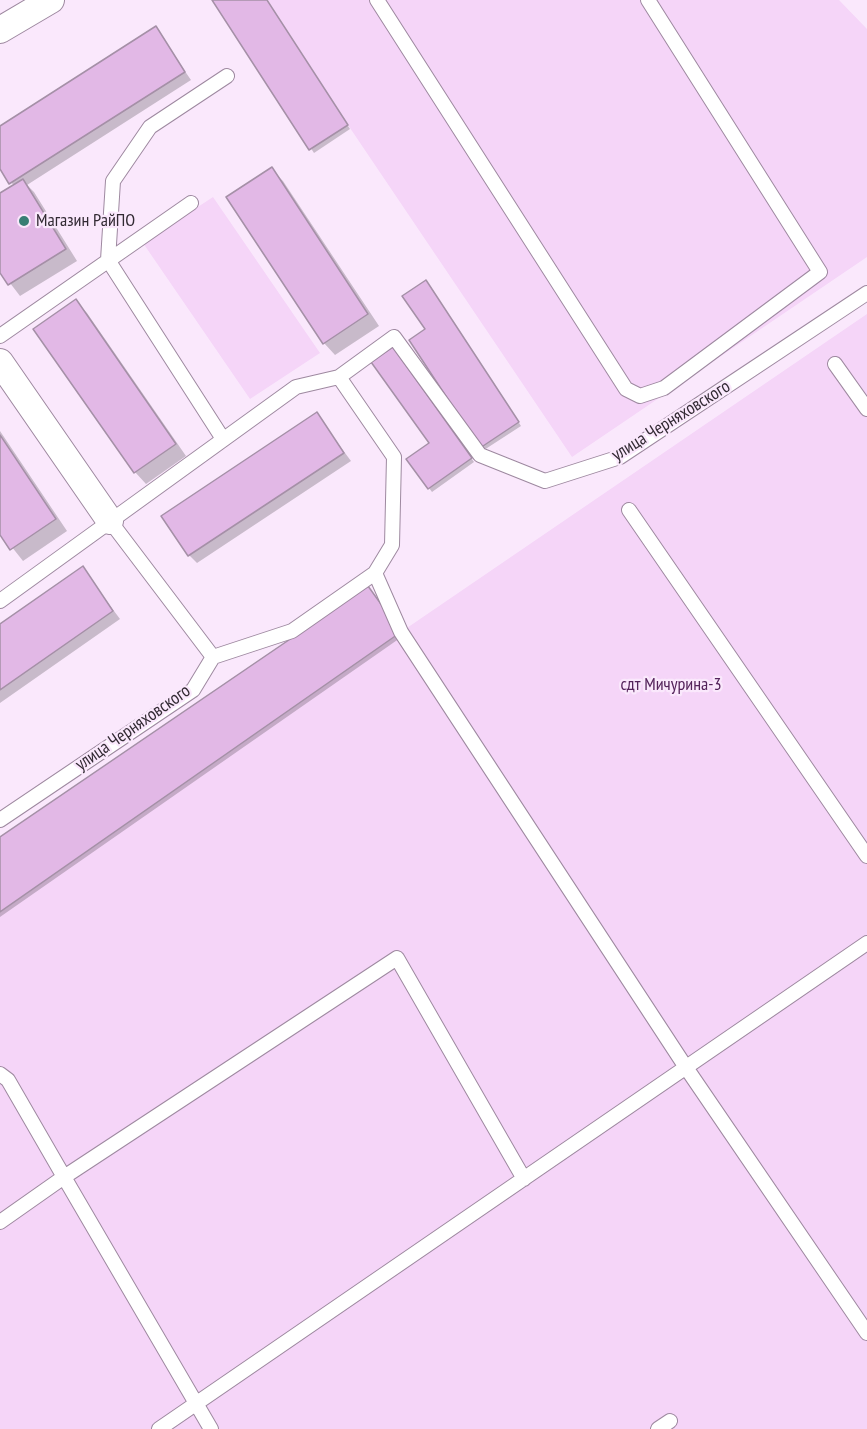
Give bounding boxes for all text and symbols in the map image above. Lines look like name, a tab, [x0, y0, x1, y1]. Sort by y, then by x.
place label: Магазин РайПО	[36, 210, 135, 232]
marker: Магазин РайПО	[17, 214, 31, 228]
street label: улица Черняховского	[608, 376, 734, 466]
park label: сдт Мичурина-3	[620, 674, 722, 696]
street label: улица Черняховского	[71, 680, 195, 776]

